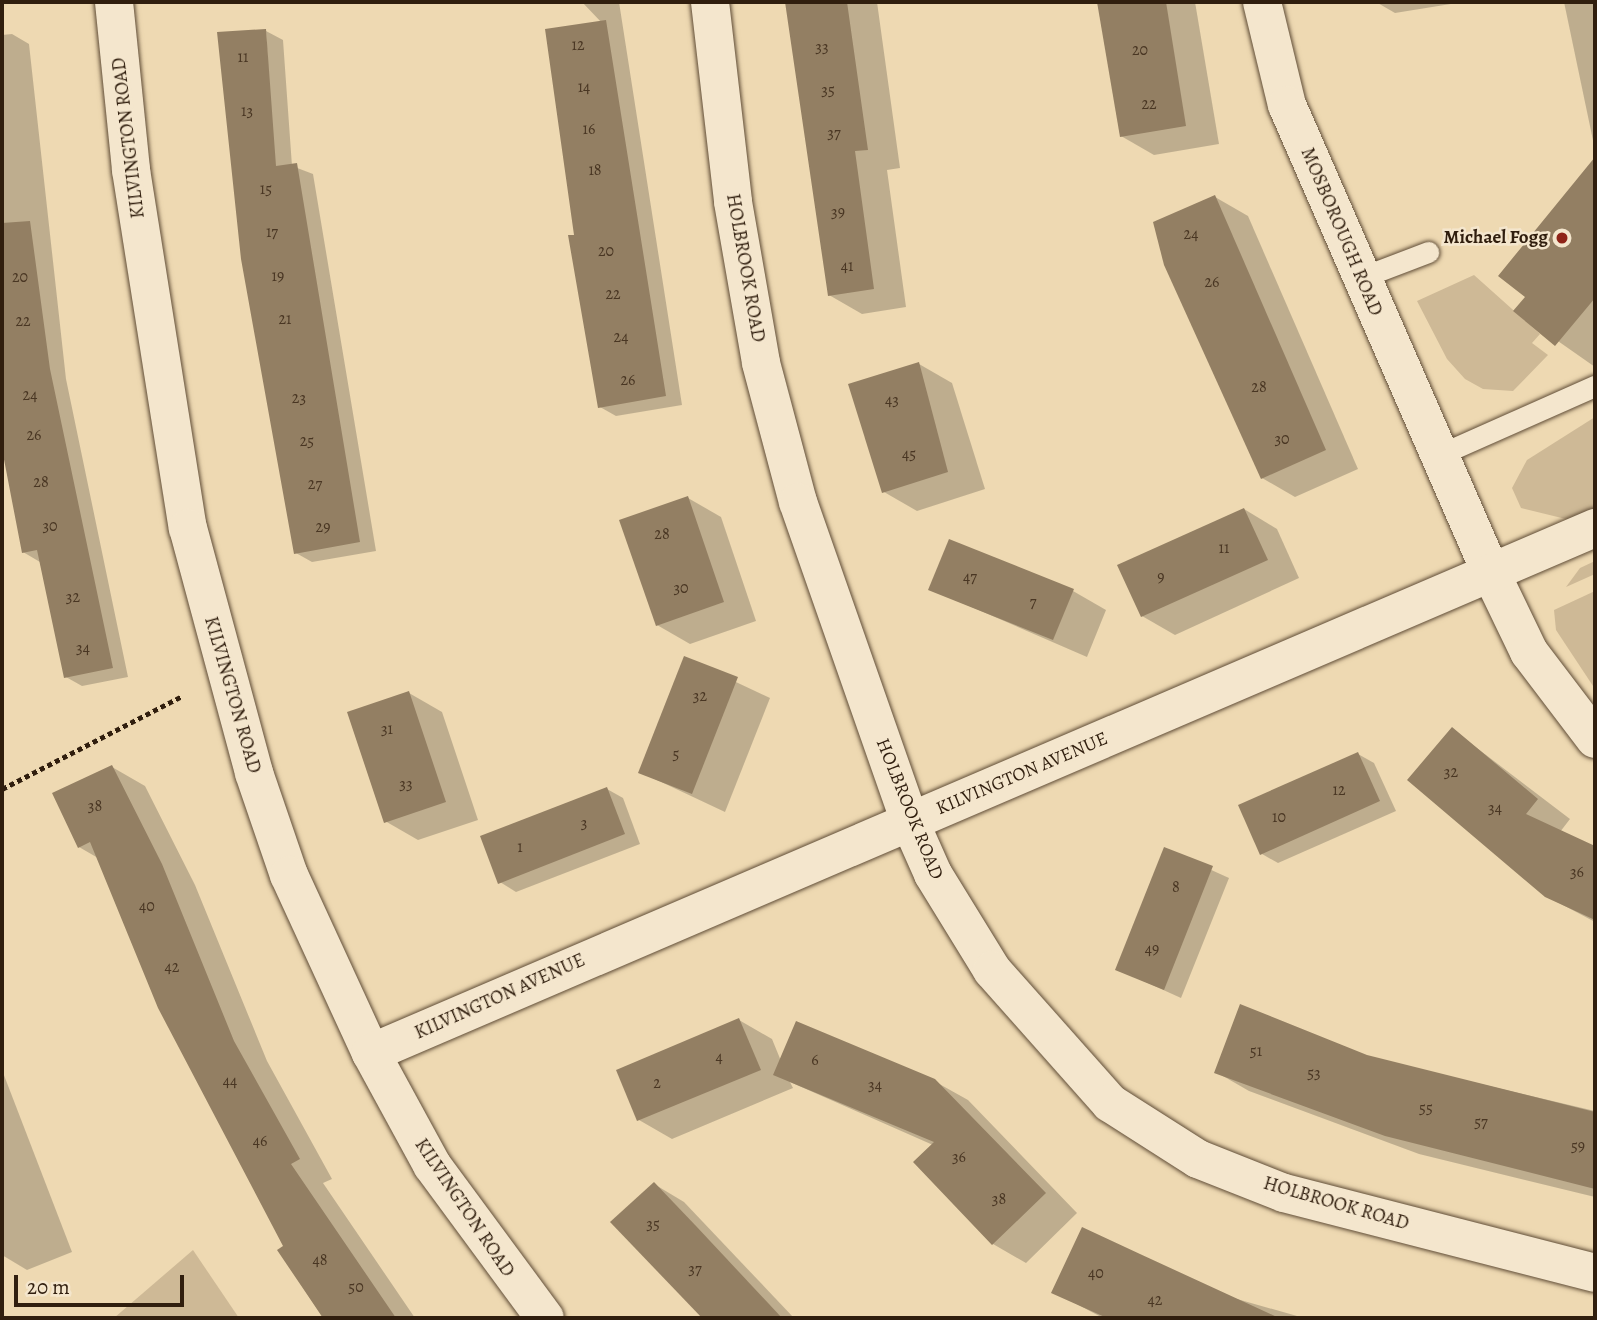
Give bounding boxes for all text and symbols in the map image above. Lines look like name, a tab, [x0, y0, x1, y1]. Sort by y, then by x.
house number: 12	[571, 35, 585, 55]
house number: 33	[815, 37, 829, 57]
house number: 20	[1132, 40, 1148, 60]
house number: 11	[238, 47, 248, 67]
street label: KILVINGTON ROAD	[108, 56, 150, 220]
house number: 14	[578, 77, 590, 97]
house number: 35	[821, 80, 835, 100]
house number: 22	[1141, 94, 1157, 114]
house number: 13	[241, 101, 253, 121]
house number: 16	[583, 119, 595, 139]
house number: 37	[827, 123, 841, 143]
street label: MOSBOROUGH ROAD	[1295, 144, 1387, 320]
house number: 18	[588, 160, 602, 180]
house number: 15	[260, 179, 272, 199]
street label: HOLBROOK ROAD	[721, 192, 769, 344]
house number: 39	[831, 202, 845, 222]
house number: 17	[266, 222, 278, 242]
house number: 24	[1184, 224, 1198, 244]
place label: Michael Fogg	[1444, 227, 1548, 249]
marker: Michael Fogg	[1554, 230, 1570, 246]
house number: 20	[598, 241, 614, 261]
house number: 41	[841, 256, 853, 276]
house number: 19	[272, 266, 284, 286]
house number: 20	[12, 267, 28, 287]
house number: 26	[1205, 272, 1219, 292]
house number: 22	[605, 284, 621, 304]
house number: 21	[278, 309, 292, 329]
house number: 22	[15, 311, 31, 331]
house number: 24	[614, 327, 628, 347]
house number: 26	[621, 370, 635, 390]
house number: 28	[1251, 377, 1267, 397]
house number: 24	[23, 385, 37, 405]
house number: 23	[292, 388, 306, 408]
house number: 43	[885, 390, 899, 410]
house number: 26	[27, 425, 41, 445]
house number: 30	[1274, 429, 1290, 449]
house number: 25	[300, 431, 314, 451]
house number: 45	[902, 444, 916, 464]
house number: 28	[33, 472, 49, 492]
house number: 27	[308, 474, 322, 494]
house number: 30	[42, 516, 58, 536]
house number: 29	[316, 517, 330, 537]
house number: 28	[654, 524, 670, 544]
house number: 11	[1219, 538, 1229, 558]
house number: 47	[963, 567, 977, 587]
house number: 9	[1157, 567, 1165, 587]
house number: 30	[673, 578, 689, 598]
house number: 32	[66, 587, 80, 607]
house number: 7	[1030, 592, 1036, 612]
street label: KILVINGTON ROAD	[199, 614, 265, 776]
house number: 34	[76, 638, 90, 658]
house number: 32	[693, 686, 707, 706]
house number: 31	[381, 719, 393, 739]
street label: KILVINGTON AVENUE	[933, 728, 1111, 820]
street label: HOLBROOK ROAD	[870, 735, 948, 883]
house number: 5	[673, 744, 679, 764]
house number: 32	[1444, 762, 1458, 782]
house number: 33	[399, 774, 413, 794]
house number: 12	[1332, 780, 1346, 800]
house number: 38	[88, 796, 102, 816]
house number: 34	[1488, 798, 1502, 818]
house number: 10	[1272, 807, 1286, 827]
house number: 3	[581, 813, 587, 833]
house number: 1	[517, 837, 523, 857]
house number: 36	[1570, 862, 1584, 882]
house number: 8	[1172, 877, 1180, 897]
house number: 40	[139, 896, 155, 916]
house number: 49	[1145, 939, 1159, 959]
street label: KILVINGTON AVENUE	[411, 949, 589, 1045]
house number: 42	[165, 957, 179, 977]
house number: 51	[1250, 1041, 1262, 1061]
house number: 4	[715, 1047, 723, 1067]
house number: 6	[811, 1050, 819, 1070]
house number: 53	[1307, 1063, 1321, 1083]
house number: 44	[223, 1071, 237, 1091]
house number: 2	[653, 1073, 661, 1093]
house number: 34	[868, 1075, 882, 1095]
house number: 55	[1419, 1098, 1433, 1118]
house number: 57	[1474, 1112, 1488, 1132]
house number: 46	[253, 1131, 267, 1151]
street label: KILVINGTON ROAD	[409, 1134, 519, 1282]
house number: 59	[1571, 1136, 1585, 1156]
house number: 36	[952, 1147, 966, 1167]
street label: HOLBROOK ROAD	[1261, 1172, 1411, 1236]
house number: 38	[992, 1189, 1006, 1209]
house number: 35	[646, 1214, 660, 1234]
house number: 48	[312, 1250, 328, 1270]
house number: 37	[688, 1259, 702, 1279]
scale bar	[18, 1260, 187, 1304]
house number: 40	[1088, 1263, 1104, 1283]
text: 20 m	[27, 1273, 70, 1301]
house number: 50	[348, 1277, 364, 1297]
house number: 42	[1148, 1290, 1162, 1310]

